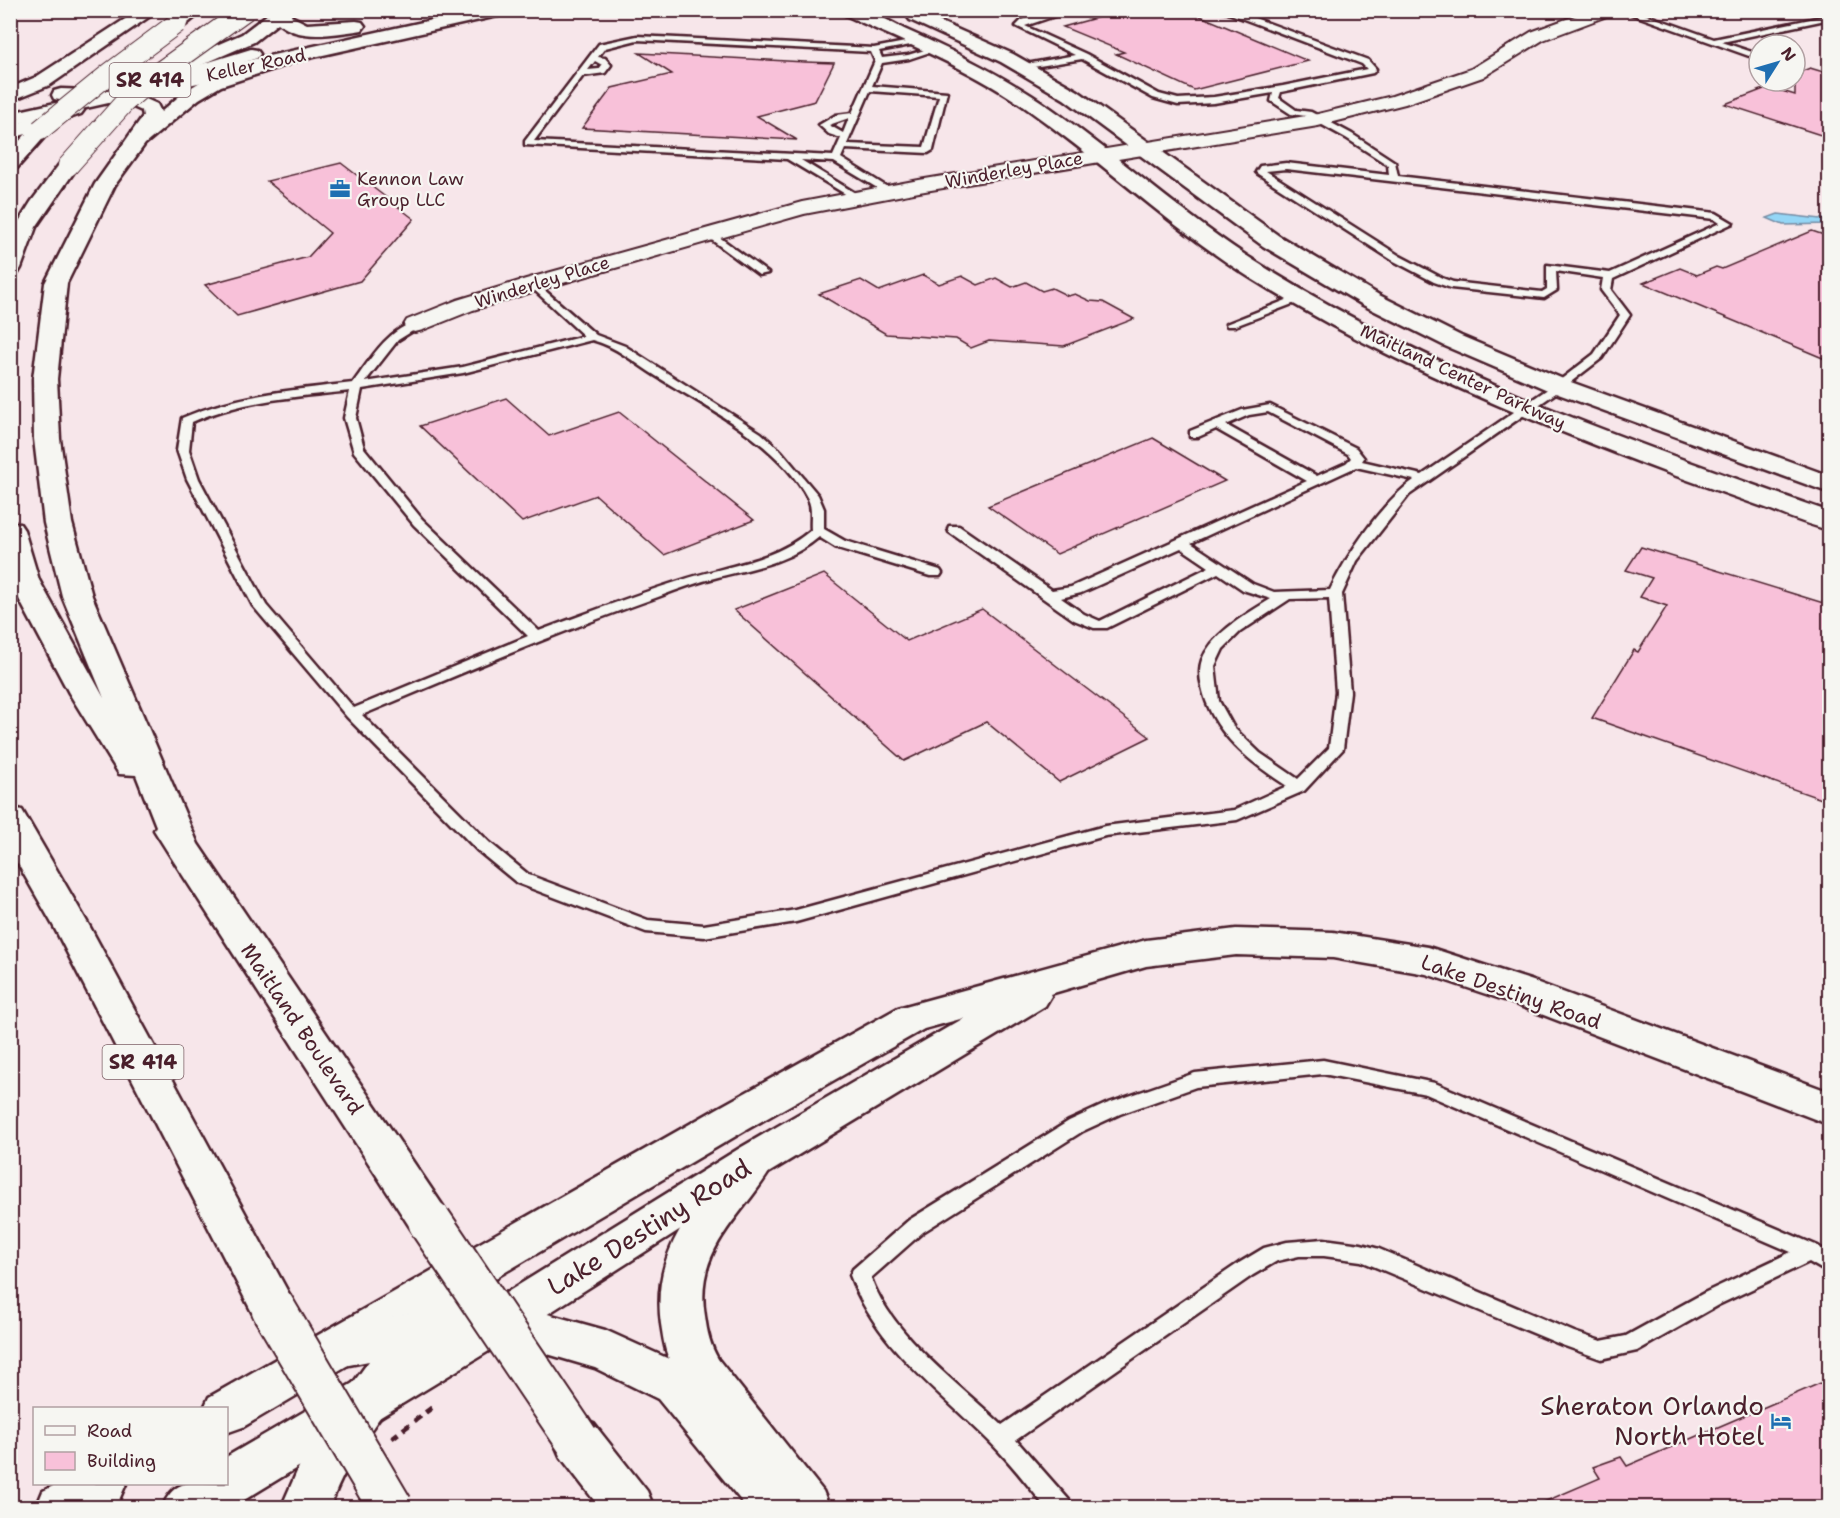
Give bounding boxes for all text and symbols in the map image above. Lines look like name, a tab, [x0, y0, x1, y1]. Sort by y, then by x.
north arrow	[1747, 33, 1807, 93]
street label: Keller Road	[204, 43, 308, 87]
text: N	[1776, 43, 1801, 66]
road number: SR 414	[110, 63, 190, 97]
street label: Winderley Place	[943, 146, 1085, 194]
place label: Kennon Law Group LLC	[357, 167, 464, 212]
office icon: Kennon Law Group LLC	[328, 177, 352, 201]
street label: Winderley Place	[472, 250, 612, 314]
street label: Maitland Center Parkway	[1356, 319, 1570, 435]
street label: Maitland Boulevard	[234, 938, 370, 1120]
street label: Lake Destiny Road	[1417, 948, 1605, 1036]
road number: SR 414	[102, 1045, 184, 1079]
street label: Lake Destiny Road	[540, 1150, 757, 1303]
place label: Sheraton Orlando North Hotel	[1540, 1388, 1764, 1453]
legend	[33, 1407, 228, 1485]
hotel icon: Sheraton Orlando North Hotel	[1769, 1409, 1793, 1433]
text: Road	[87, 1419, 132, 1443]
text: Building	[87, 1449, 156, 1473]

